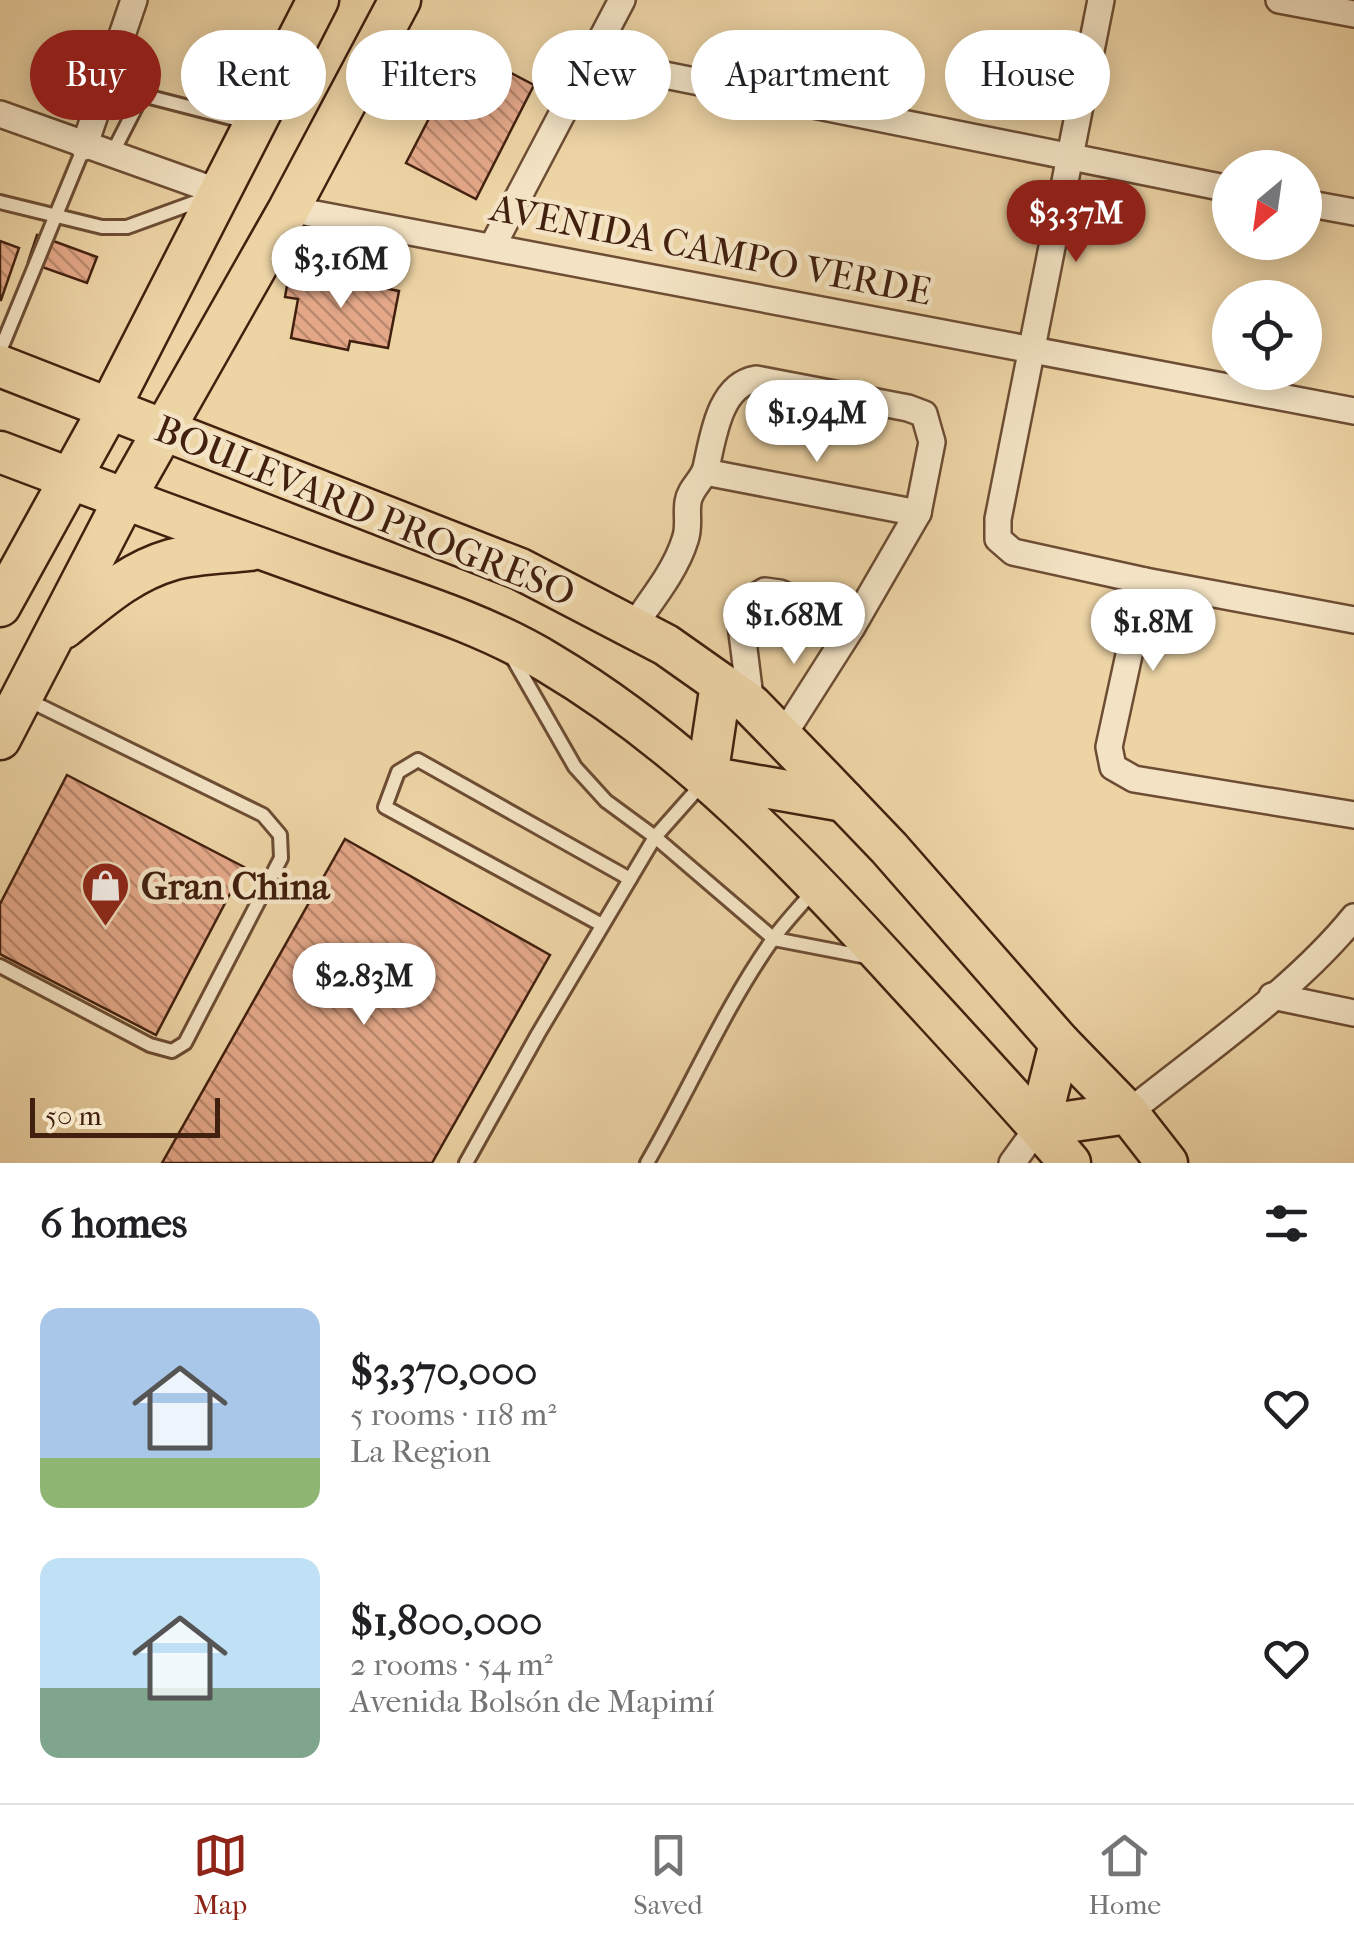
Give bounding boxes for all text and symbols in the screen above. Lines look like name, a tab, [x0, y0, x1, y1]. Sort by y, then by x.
chip: Buy	[30, 30, 161, 120]
chip: Rent	[181, 30, 326, 120]
chip: Filters	[346, 30, 512, 120]
chip: New	[532, 30, 671, 120]
chip: Apartment	[691, 30, 925, 120]
chip: House	[945, 30, 1110, 120]
north arrow	[1212, 150, 1322, 260]
map controls	[1212, 150, 1322, 390]
pin: $3.37M	[995, 180, 1157, 265]
street label: AVENIDA CAMPO VERDE	[485, 185, 935, 315]
text: $3.37M	[1029, 194, 1123, 231]
pin: $3.16M	[260, 226, 422, 311]
text: $3.16M	[294, 240, 388, 277]
button: locate	[1212, 280, 1322, 390]
pin: $1.94M	[736, 380, 898, 465]
text: $1.94M	[767, 394, 867, 431]
street label: BOULEVARD PROGRESO	[149, 406, 581, 616]
pin: $1.68M	[713, 582, 875, 667]
pin: $1.8M	[1083, 589, 1223, 674]
text: $1.68M	[745, 596, 843, 633]
text: $1.8M	[1113, 603, 1193, 640]
shop icon: Gran China	[80, 860, 132, 928]
place label: Gran China	[141, 864, 331, 909]
pin: $2.83M	[283, 943, 445, 1028]
text: $2.83M	[315, 957, 413, 994]
scale bar	[30, 1093, 220, 1138]
text: 50 m	[45, 1099, 102, 1132]
icon: filters	[1259, 1196, 1314, 1251]
text: 6 homes	[40, 1199, 187, 1248]
text: $3,370,000	[350, 1347, 538, 1396]
icon: home	[120, 1348, 240, 1468]
icon: heart	[1259, 1381, 1314, 1436]
text: 5 rooms · 118 m²	[350, 1396, 556, 1433]
text: La Region	[350, 1433, 491, 1470]
text: $1,800,000	[350, 1597, 542, 1646]
icon: home	[120, 1598, 240, 1718]
icon: heart	[1259, 1631, 1314, 1686]
text: 2 rooms · 54 m²	[350, 1646, 553, 1683]
text: Avenida Bolsón de Mapimí	[350, 1683, 714, 1720]
tab: Map	[193, 1828, 248, 1921]
tab: Saved	[633, 1828, 703, 1921]
tab: Home	[1088, 1828, 1161, 1921]

